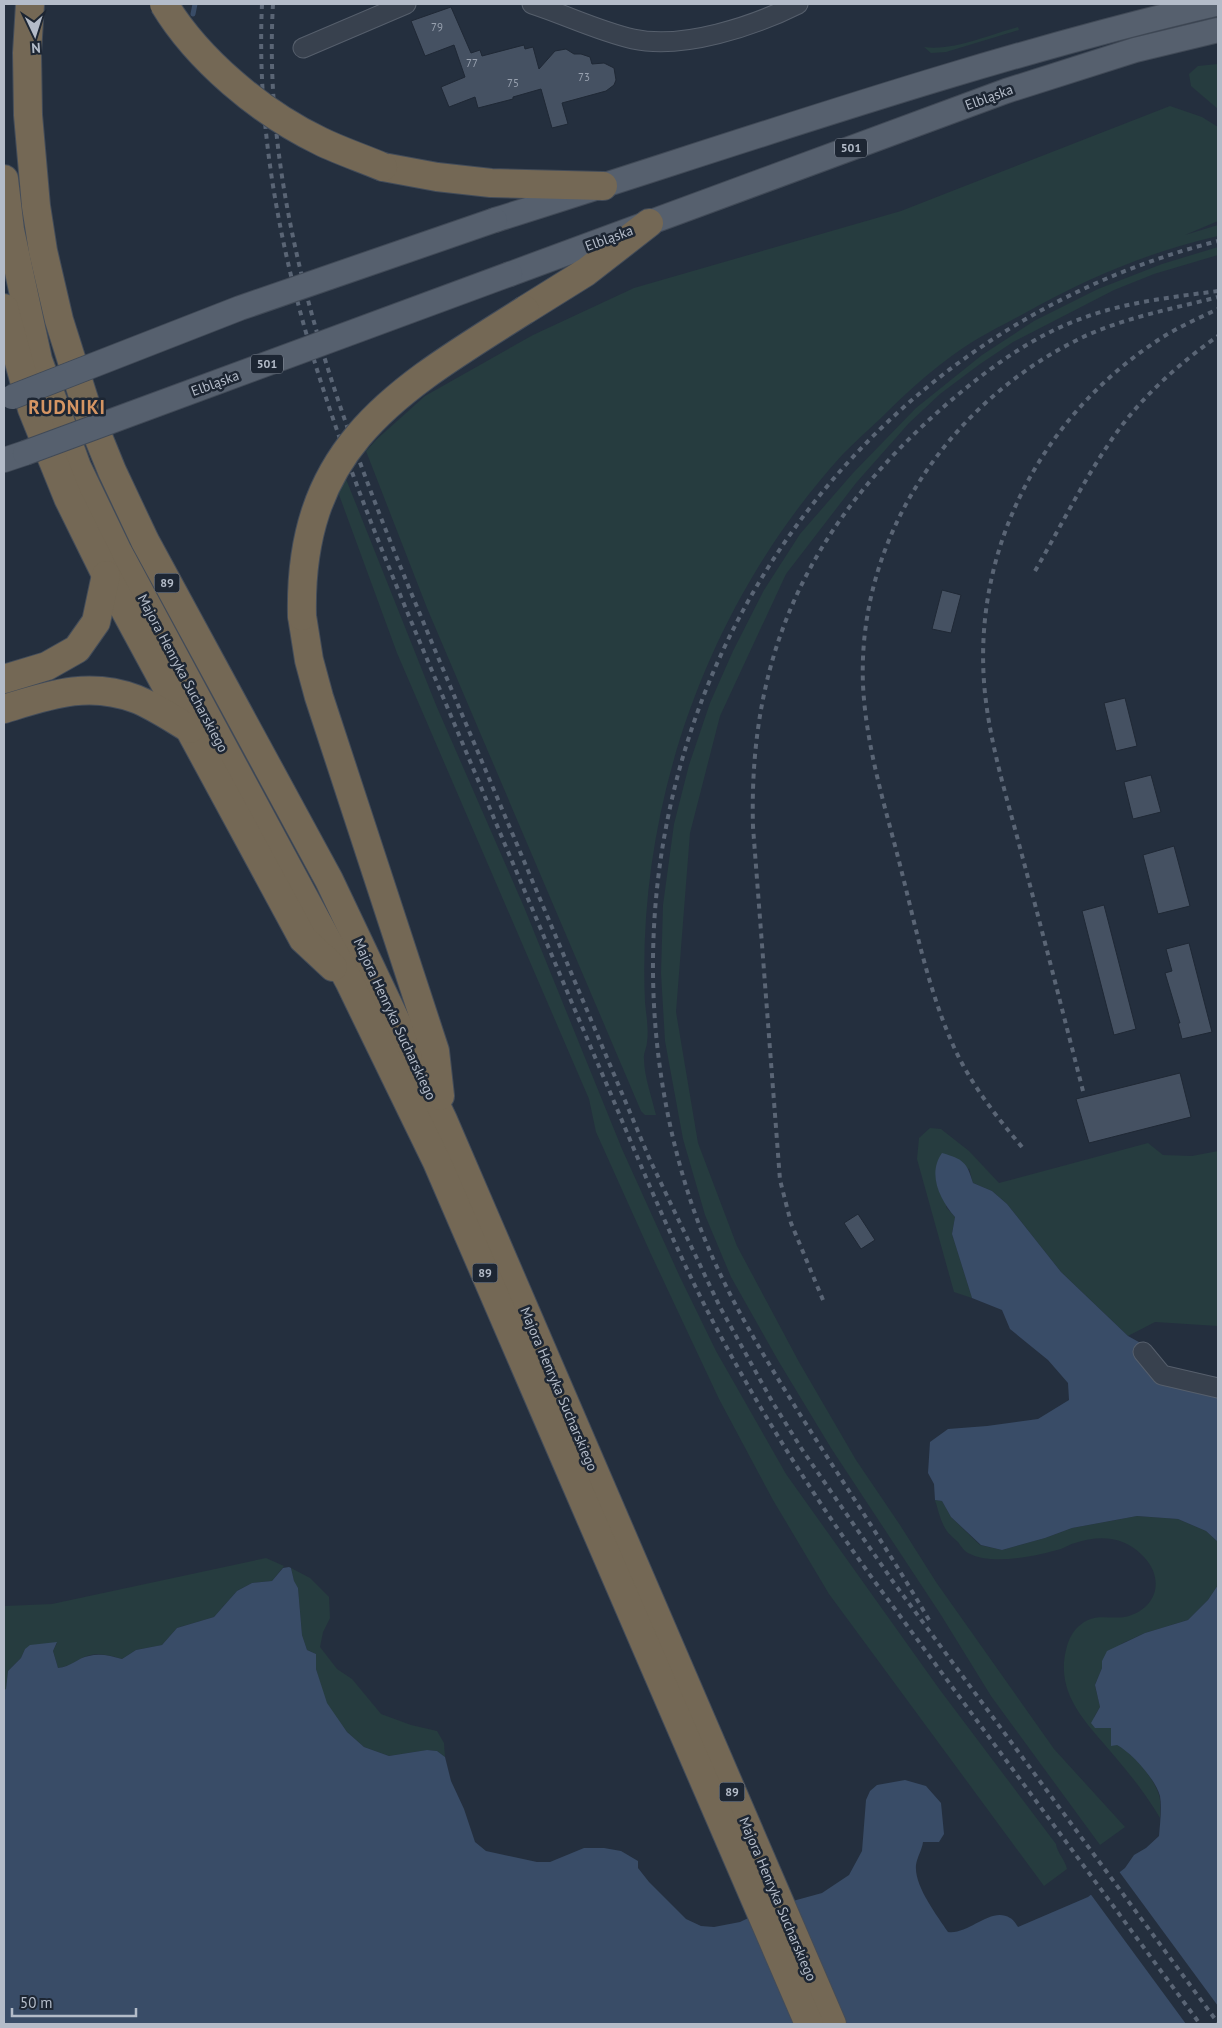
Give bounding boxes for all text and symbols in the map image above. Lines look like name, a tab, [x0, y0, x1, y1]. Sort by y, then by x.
north arrow	[10, 10, 60, 60]
house number: 79	[431, 20, 443, 34]
text: N	[31, 39, 41, 57]
house number: 77	[466, 56, 478, 70]
house number: 73	[578, 70, 590, 84]
house number: 75	[507, 76, 519, 90]
street label: Elbląska	[963, 80, 1015, 114]
road number: 501	[835, 138, 867, 158]
street label: Elbląska	[583, 221, 635, 255]
road number: 501	[251, 354, 283, 374]
street label: Elbląska	[189, 366, 241, 400]
district label: RUDNIKI	[28, 395, 106, 419]
road number: 89	[154, 574, 180, 592]
street label: Majora Henryka Sucharskiego	[134, 591, 232, 755]
street label: Majora Henryka Sucharskiego	[350, 935, 440, 1103]
road number: 89	[472, 1264, 498, 1282]
street label: Majora Henryka Sucharskiego	[516, 1304, 602, 1474]
road number: 89	[720, 1782, 744, 1801]
street label: Majora Henryka Sucharskiego	[735, 1814, 821, 1984]
scale bar	[12, 1986, 136, 2018]
text: 50 m	[20, 1993, 53, 2012]

